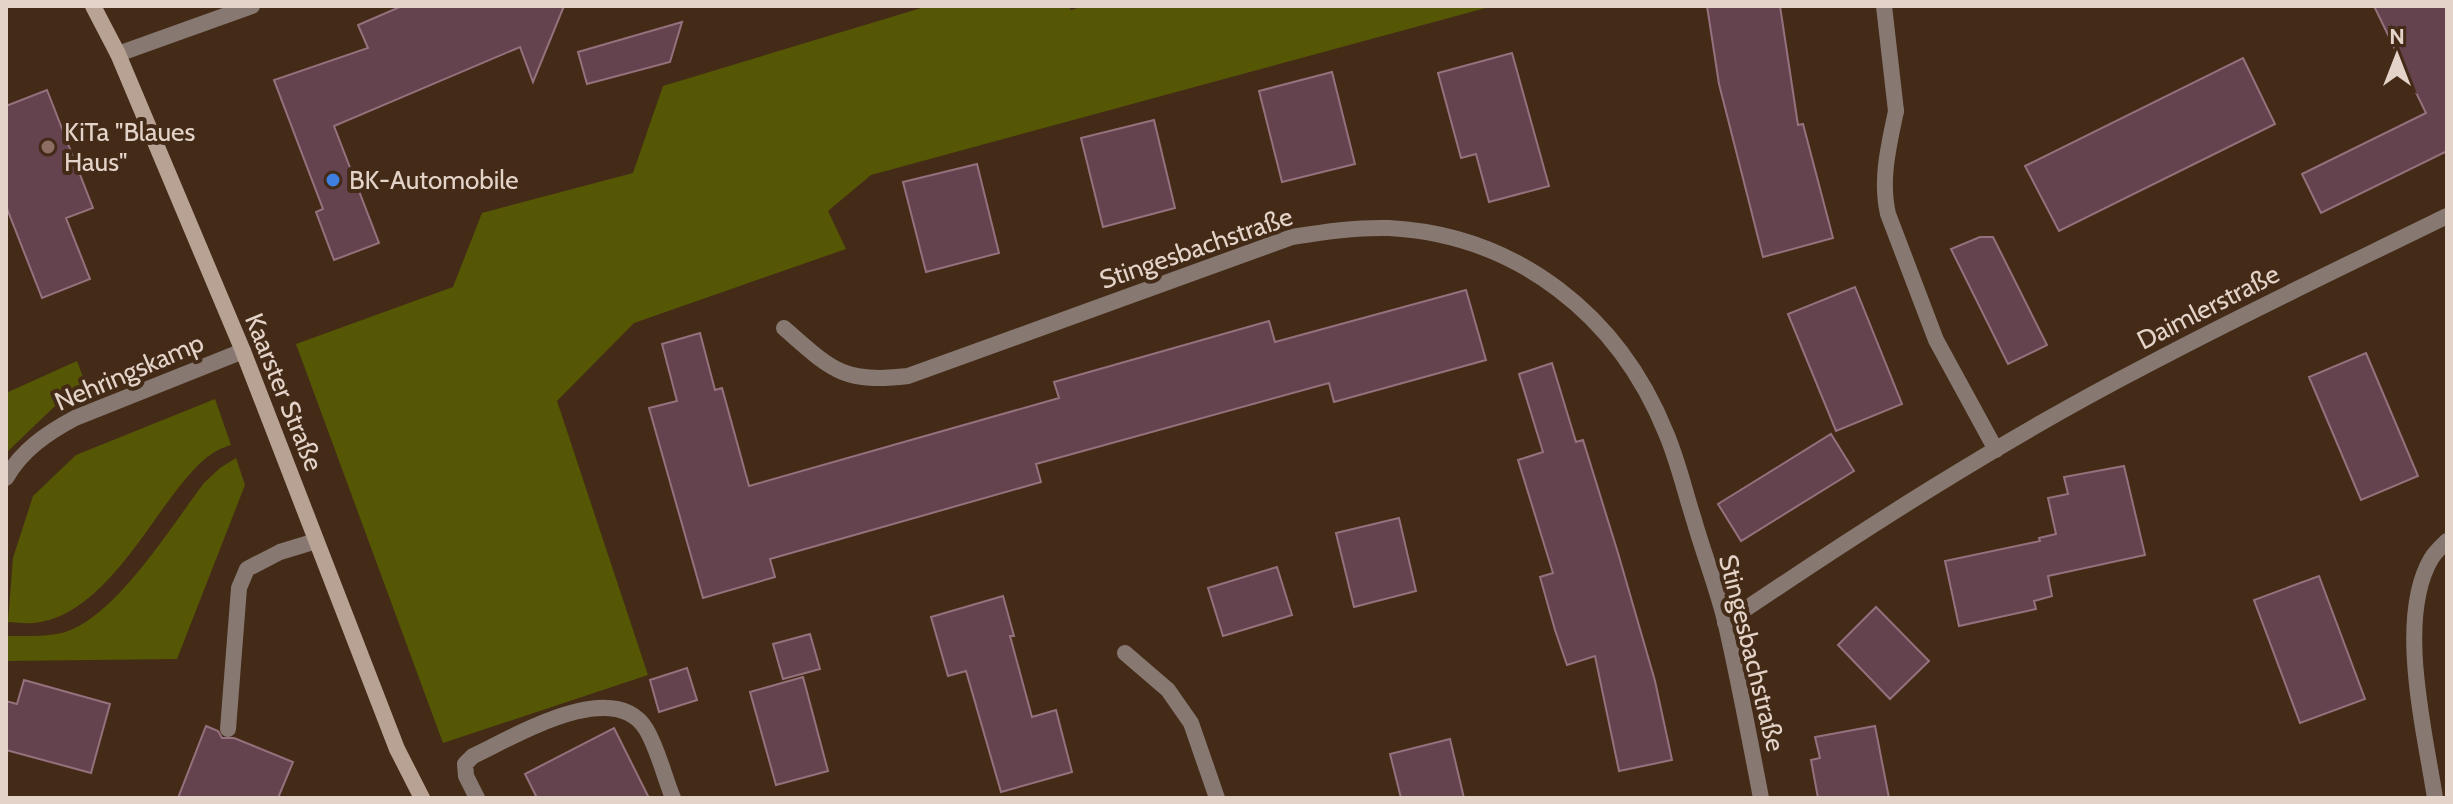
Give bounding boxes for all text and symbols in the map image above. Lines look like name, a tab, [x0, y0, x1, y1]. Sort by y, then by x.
north arrow	[2357, 16, 2437, 96]
text: N	[2389, 23, 2405, 50]
place label: KiTa "Blaues Haus"	[64, 116, 195, 178]
marker: KiTa "Blaues Haus"	[39, 138, 57, 156]
place label: BK-Automobile	[349, 164, 519, 196]
marker: BK-Automobile	[324, 171, 342, 189]
street label: Stingesbachstraße	[1095, 200, 1297, 296]
street label: Daimlerstraße	[2132, 258, 2284, 356]
street label: Kaarster Straße	[238, 309, 330, 475]
street label: Nehringskamp	[50, 326, 208, 418]
street label: Stingesbachstraße	[1712, 551, 1792, 755]

